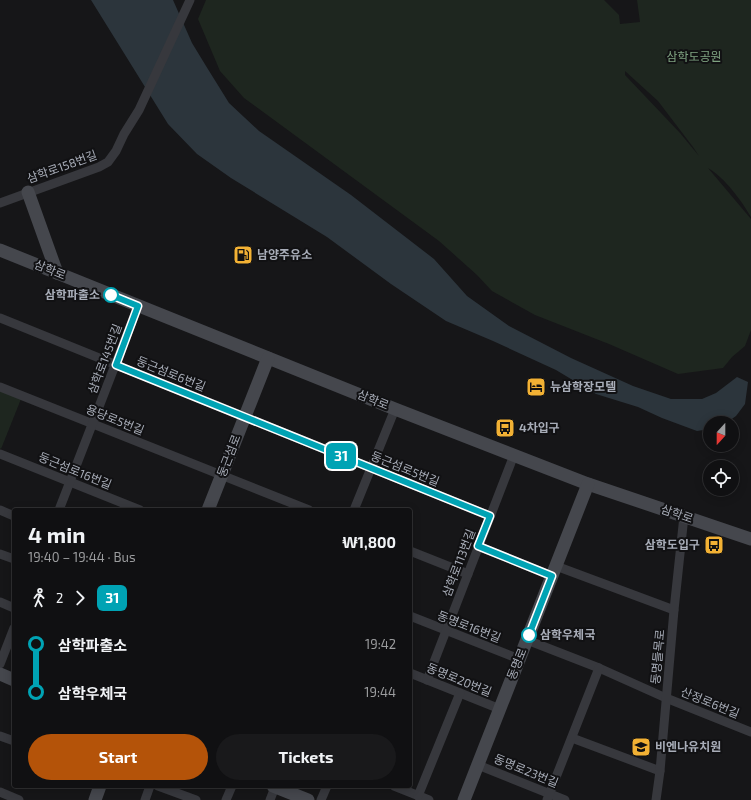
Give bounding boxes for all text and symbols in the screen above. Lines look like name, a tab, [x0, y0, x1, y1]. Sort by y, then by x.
park label: 삼학도공원	[666, 49, 722, 63]
street label: 삼학로158번길	[25, 147, 99, 185]
fuel station icon: 남양주유소	[232, 244, 254, 266]
place label: 남양주유소	[257, 247, 312, 261]
street label: 삼학로	[32, 256, 68, 282]
place label: 삼학파출소	[45, 287, 100, 301]
marker: 삼학파출소	[103, 287, 119, 303]
street label: 삼학로145번길	[84, 322, 124, 396]
street label: 둥근섬로6번길	[135, 353, 208, 393]
hotel icon: 뉴삼학장모텔	[525, 376, 547, 398]
place label: 뉴삼학장모텔	[550, 379, 616, 393]
street label: 삼학로	[355, 386, 391, 412]
street label: 용당로5번길	[84, 401, 147, 437]
north arrow	[703, 416, 739, 452]
map controls	[703, 416, 739, 496]
bus stop icon: 4차입구	[494, 417, 516, 439]
place label: 4차입구	[519, 420, 560, 434]
street label: 둥근섬로	[214, 433, 243, 479]
line badge: 31	[323, 443, 359, 469]
text: 31	[334, 447, 348, 464]
street label: 둥근섬로5번길	[369, 448, 442, 488]
street label: 둥근섬로16번길	[37, 449, 114, 491]
button: locate	[703, 460, 739, 496]
street label: 삼학로	[659, 501, 695, 525]
text: 4 min	[28, 521, 85, 547]
street label: 삼학로113번길	[439, 527, 477, 598]
text: ₩1,800	[342, 533, 396, 551]
bus stop icon: 삼학도입구	[703, 534, 725, 556]
place label: 삼학도입구	[645, 537, 700, 551]
text: 19:40 – 19:44 · Bus	[28, 549, 136, 565]
icon: walk	[28, 587, 50, 609]
icon: forward	[69, 587, 91, 609]
text: 31	[105, 589, 119, 606]
text: 2	[56, 590, 63, 606]
street label: 동명로16번길	[436, 608, 503, 645]
marker: 삼학우체국	[521, 627, 537, 643]
place label: 삼학우체국	[540, 627, 595, 641]
street label: 동명들목로	[648, 629, 666, 685]
text: 삼학파출소	[58, 636, 127, 654]
text: 19:42	[365, 636, 396, 652]
street label: 동명로	[503, 646, 529, 682]
street label: 동명로20번길	[425, 660, 494, 699]
text: 삼학우체국	[58, 684, 127, 702]
text: 19:44	[364, 684, 396, 700]
street label: 산정로6번길	[679, 684, 742, 720]
button: Start	[28, 734, 208, 780]
button: Tickets	[216, 734, 396, 780]
school or university icon: 비엔나유치원	[630, 736, 652, 758]
place label: 비엔나유치원	[655, 739, 721, 753]
street label: 동명로23번길	[492, 751, 561, 789]

